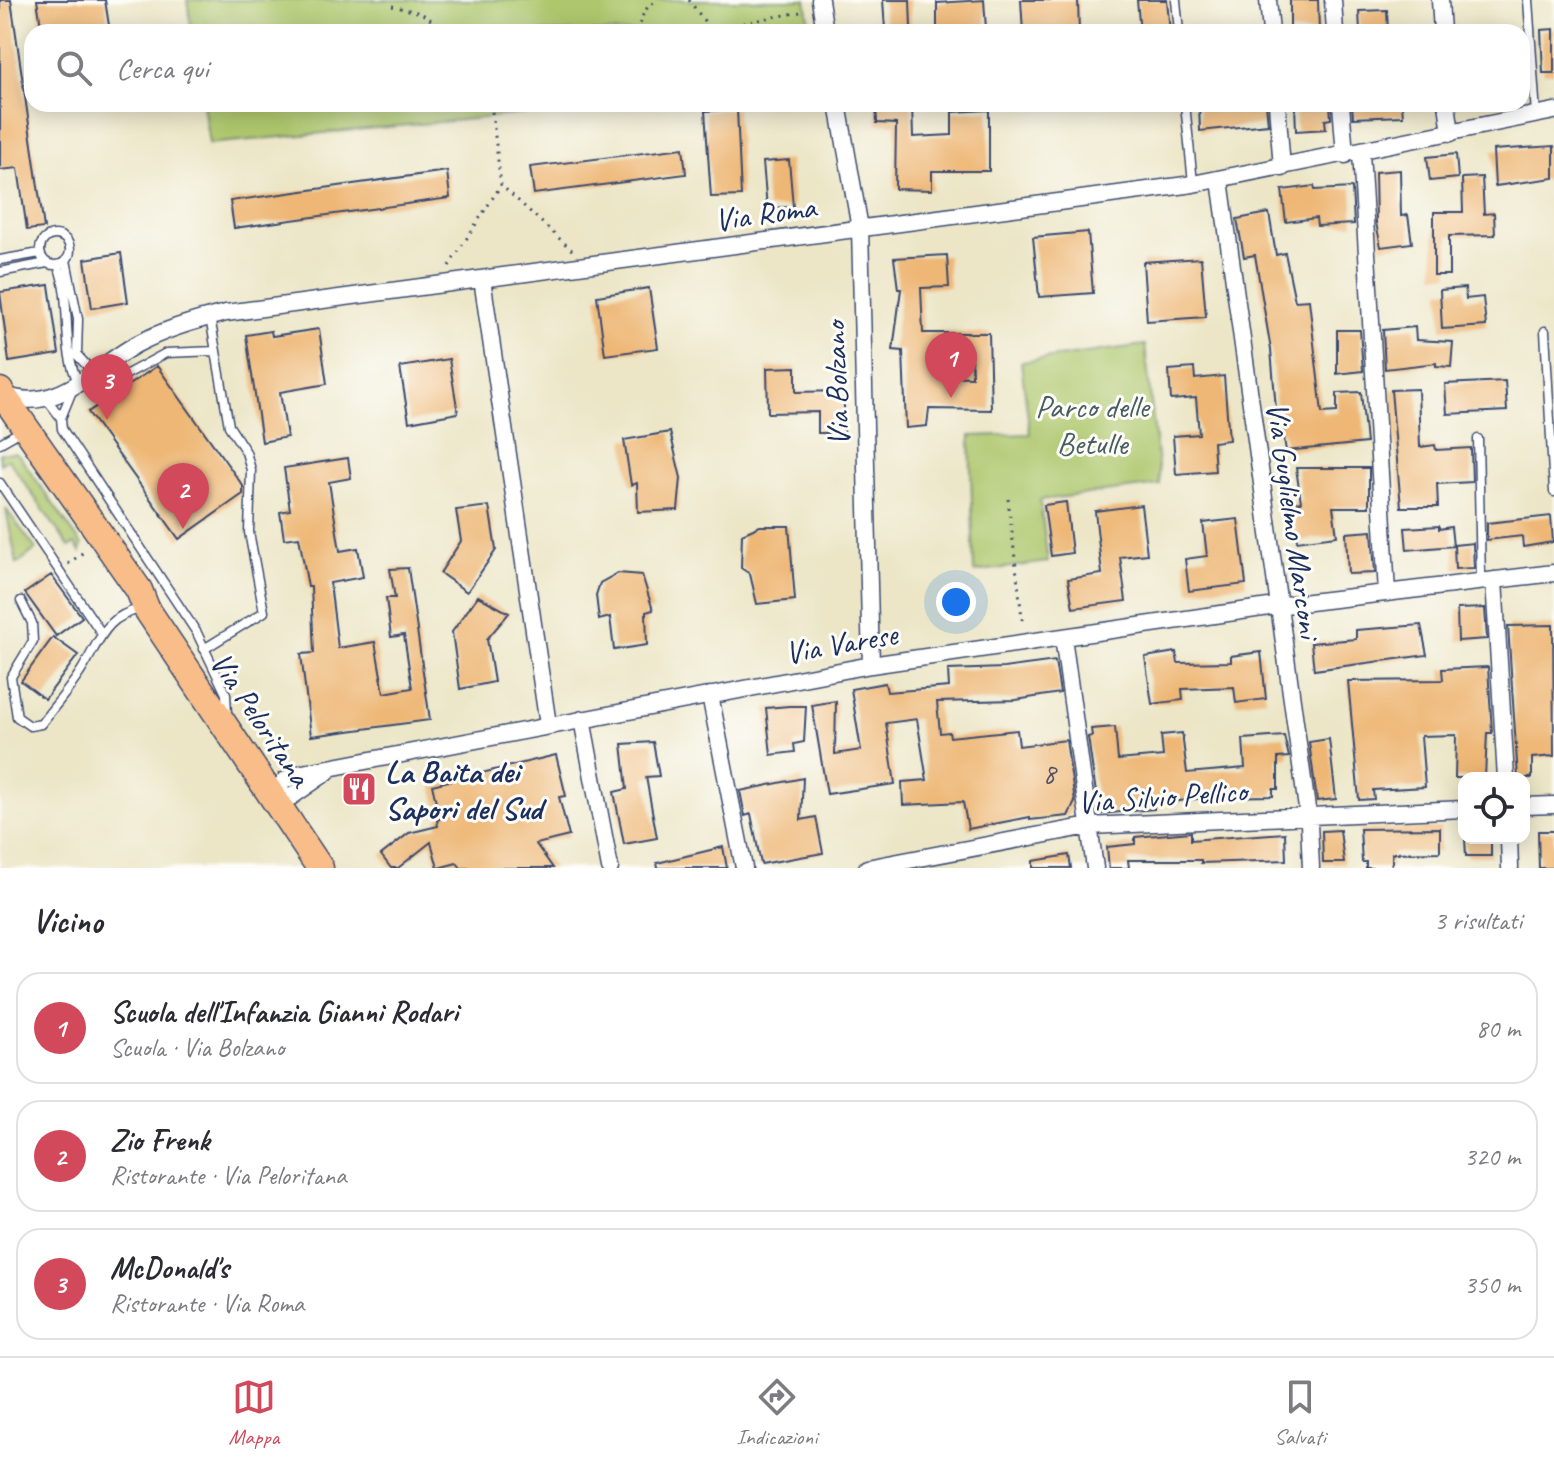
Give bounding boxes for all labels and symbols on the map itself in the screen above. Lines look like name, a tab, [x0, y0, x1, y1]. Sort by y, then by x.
street label: Via Roma	[712, 186, 820, 241]
street label: Via Bolzano	[814, 317, 859, 447]
pin: 1	[925, 332, 977, 398]
pin: 3	[81, 354, 133, 420]
park label: Parco delle Betulle	[1035, 386, 1151, 464]
street label: Via Guglielmo Marconi	[1257, 400, 1331, 645]
pin: 2	[157, 463, 209, 529]
your location	[936, 582, 976, 622]
street label: Via Varese	[782, 613, 903, 673]
street label: Via Peloritana	[201, 644, 322, 796]
place label: La Baita dei Sapori del Sud	[385, 751, 547, 829]
house number: 8	[1043, 756, 1058, 791]
restaurant icon: La Baita dei Sapori del Sud	[340, 770, 378, 808]
street label: Via Silvio Pellico	[1076, 770, 1252, 823]

